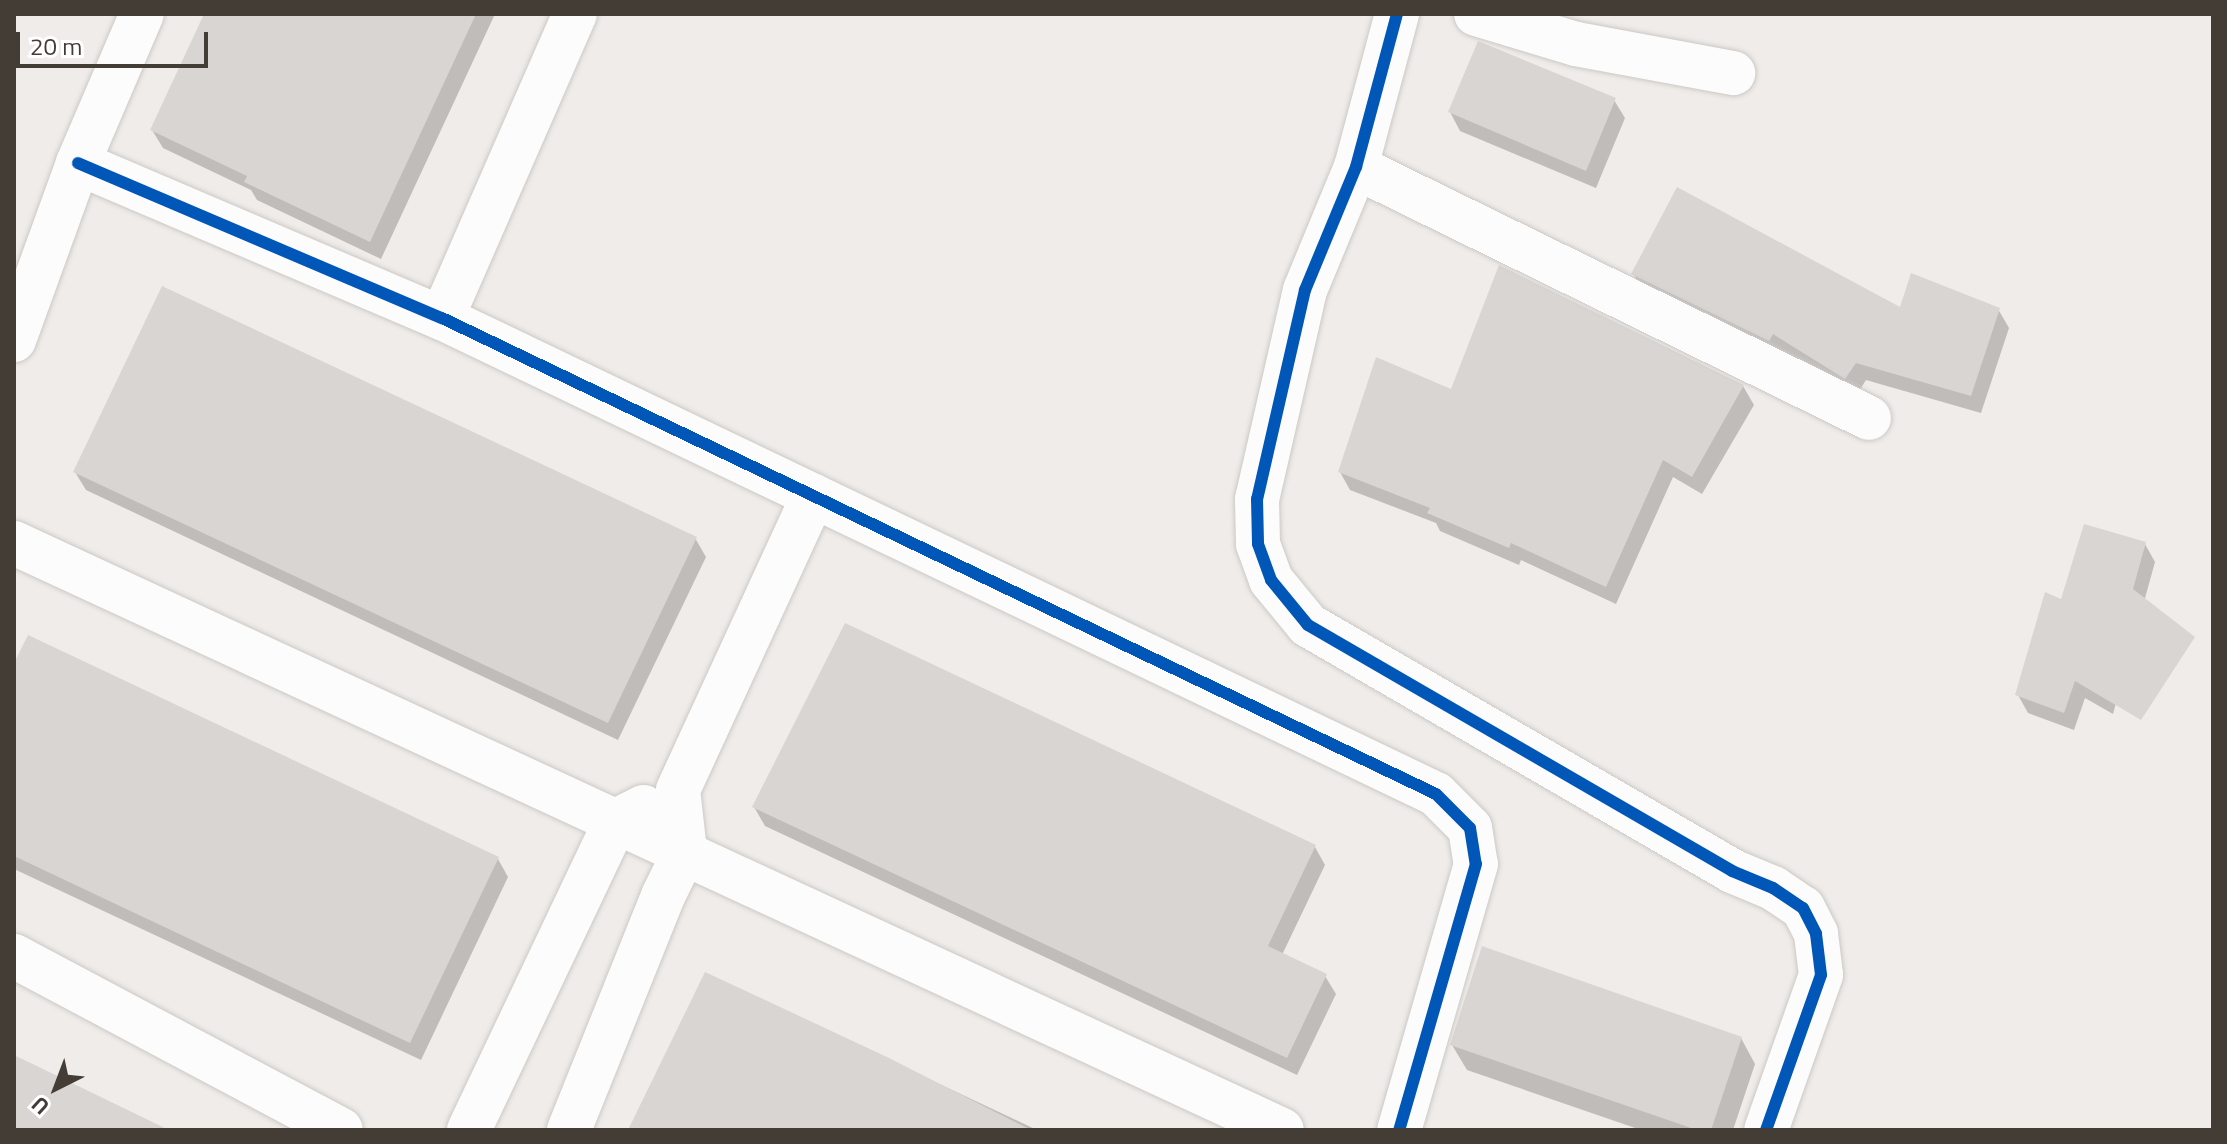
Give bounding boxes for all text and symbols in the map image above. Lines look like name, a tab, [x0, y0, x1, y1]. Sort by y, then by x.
scale bar	[20, 16, 212, 66]
text: 20 m	[30, 28, 82, 64]
north arrow	[16, 1048, 96, 1128]
text: U	[23, 1088, 57, 1123]

